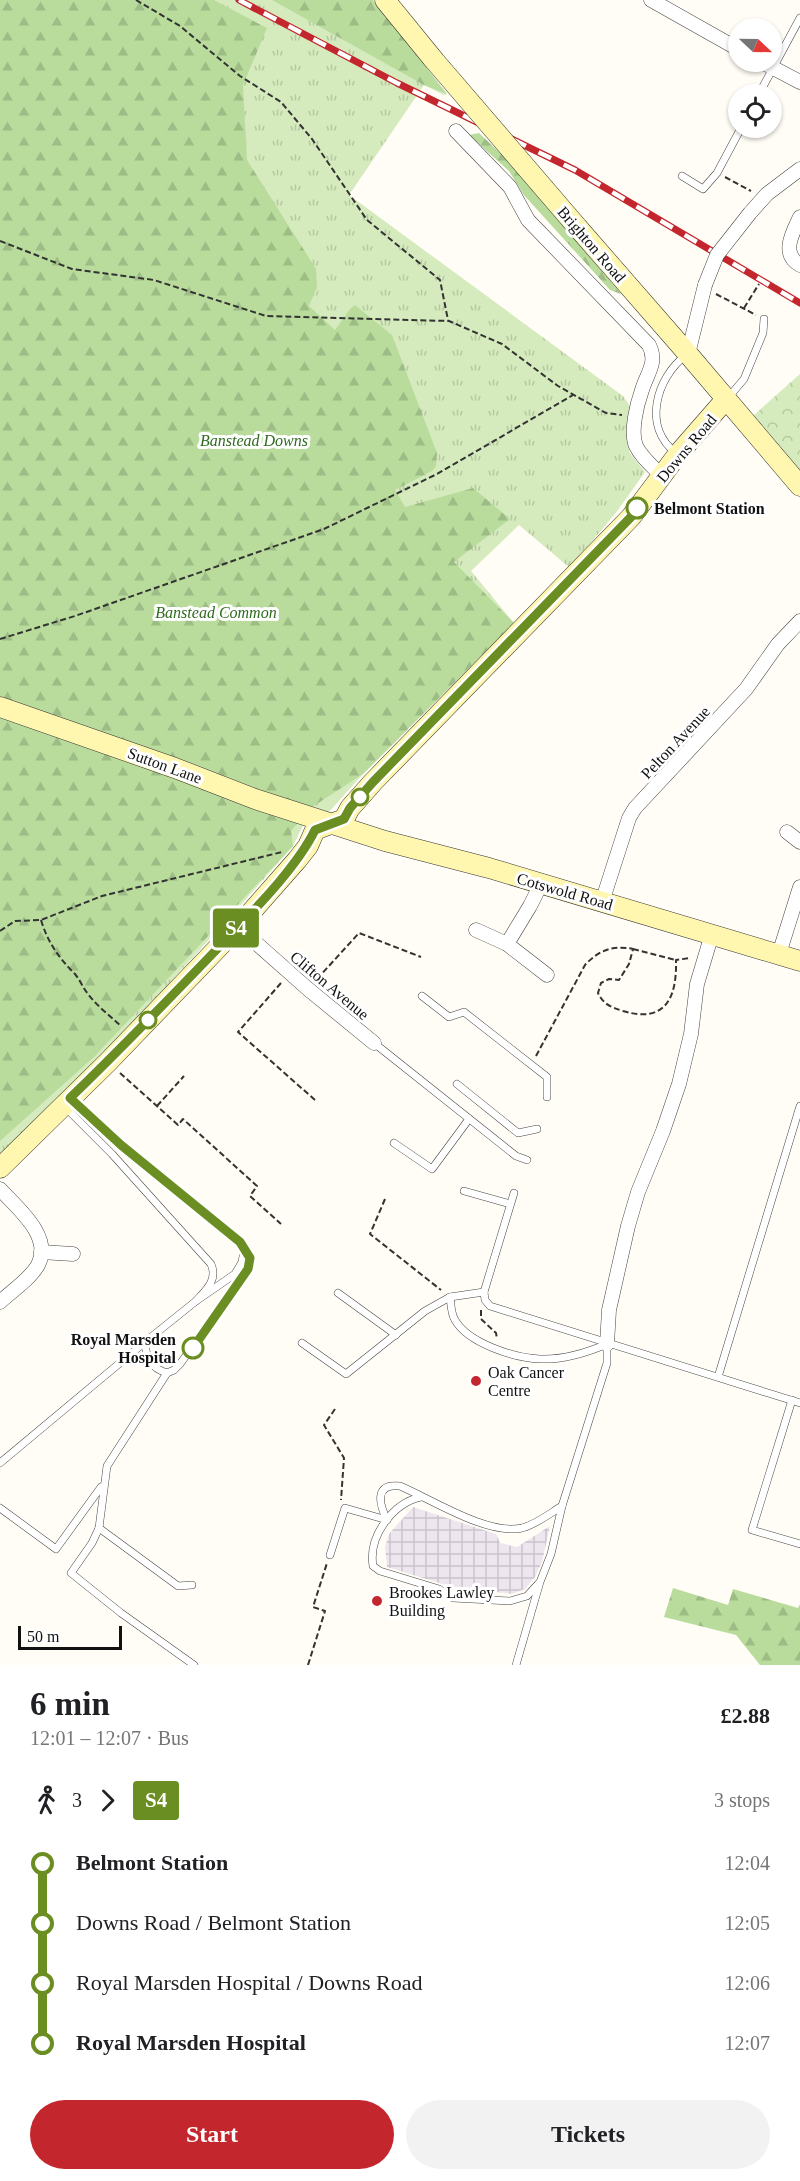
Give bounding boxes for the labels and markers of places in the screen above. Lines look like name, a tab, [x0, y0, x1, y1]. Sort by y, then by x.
marker: Belmont Station	[626, 497, 648, 519]
place label: Belmont Station	[654, 500, 765, 517]
unlabelled marker	[351, 788, 369, 806]
unlabelled marker	[139, 1011, 157, 1029]
place label: Royal Marsden Hospital	[71, 1331, 177, 1367]
marker: Royal Marsden Hospital	[182, 1337, 204, 1359]
place label: Oak Cancer Centre	[488, 1364, 565, 1399]
marker: Oak Cancer Centre	[469, 1374, 483, 1388]
place label: Brookes Lawley Building	[389, 1584, 494, 1620]
marker: Brookes Lawley Building	[370, 1594, 384, 1608]

